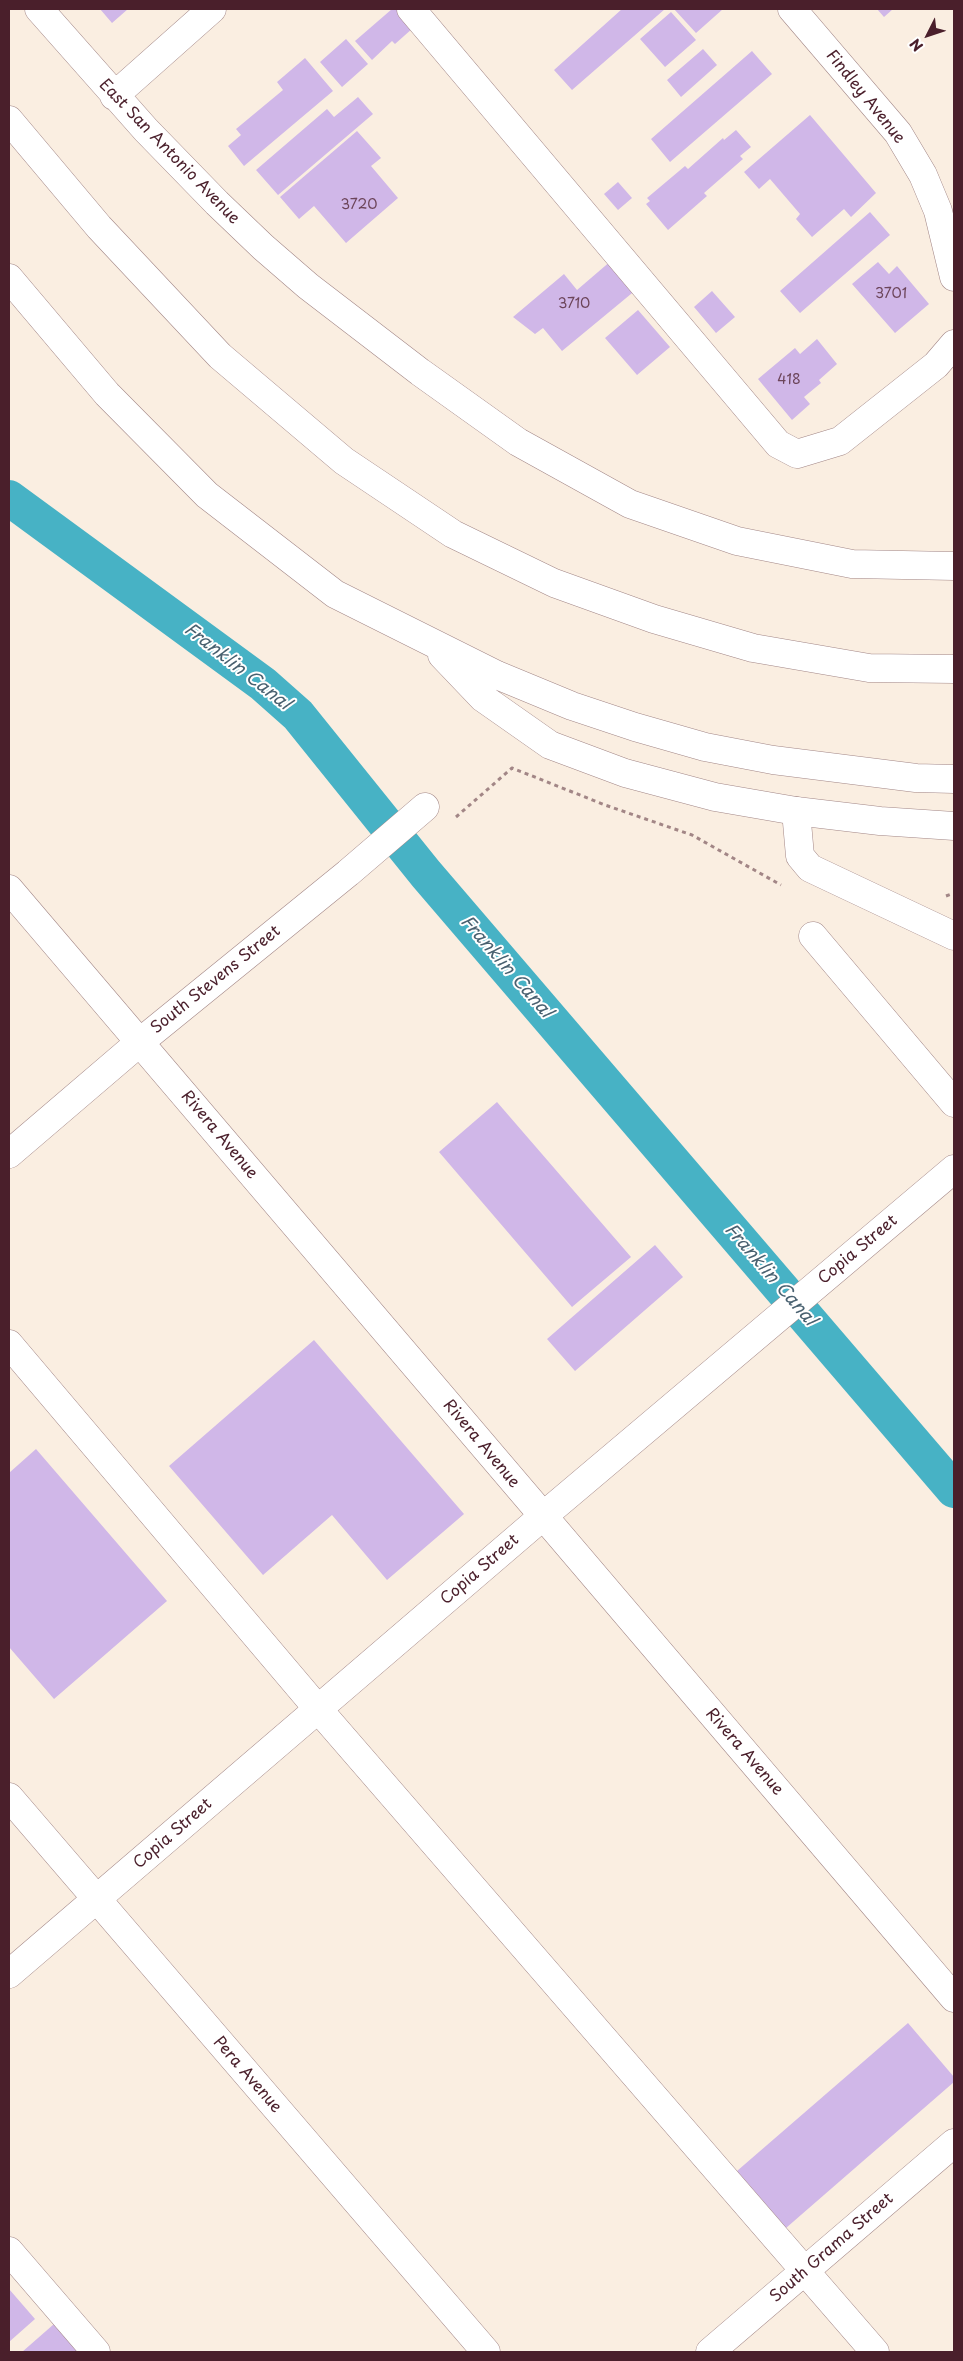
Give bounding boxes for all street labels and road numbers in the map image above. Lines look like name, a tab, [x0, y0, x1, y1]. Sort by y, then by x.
street label: Findley Avenue	[821, 46, 909, 148]
street label: East San Antonio Avenue	[95, 76, 243, 228]
street label: South Stevens Street	[147, 922, 285, 1038]
street label: Rivera Avenue	[177, 1087, 261, 1183]
street label: Copia Street	[814, 1211, 902, 1289]
street label: Rivera Avenue	[439, 1396, 523, 1492]
street label: Copia Street	[437, 1531, 523, 1609]
street label: Rivera Avenue	[701, 1705, 787, 1799]
street label: Copia Street	[130, 1795, 216, 1873]
street label: Pera Avenue	[209, 2033, 285, 2117]
street label: South Grama Street	[767, 2189, 897, 2307]

